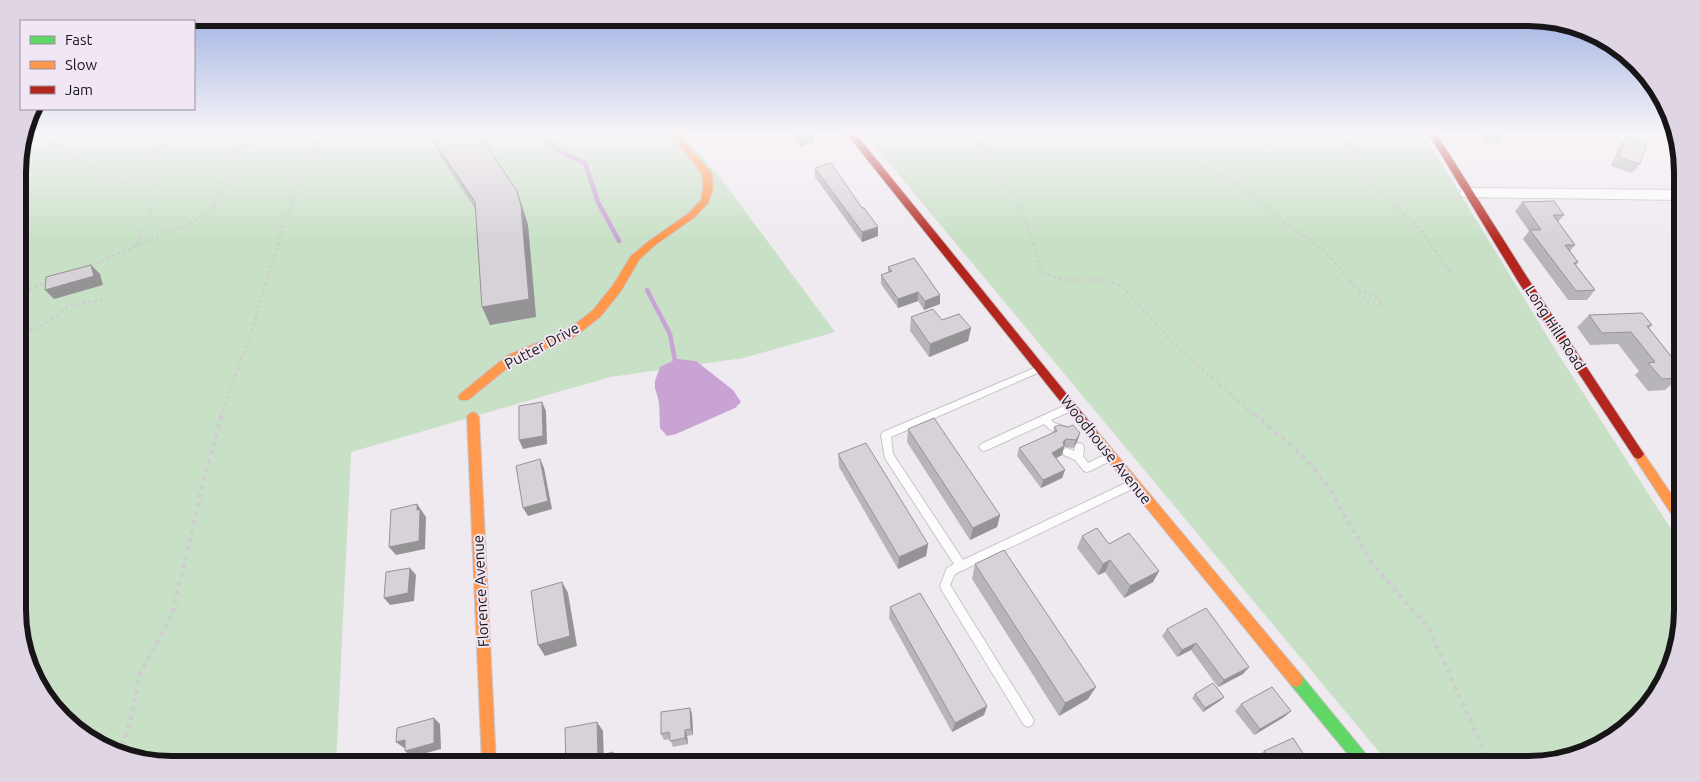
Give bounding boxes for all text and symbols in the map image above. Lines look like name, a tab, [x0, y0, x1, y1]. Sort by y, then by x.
legend	[20, 20, 195, 110]
text: Fast	[65, 31, 93, 48]
text: Slow	[65, 56, 98, 73]
text: Jam	[65, 81, 93, 98]
street label: Long Hill Road	[1522, 282, 1589, 373]
street label: Putter Drive	[502, 319, 582, 372]
street label: Woodhouse Avenue	[1057, 392, 1155, 507]
street label: Florence Avenue	[469, 535, 492, 648]

